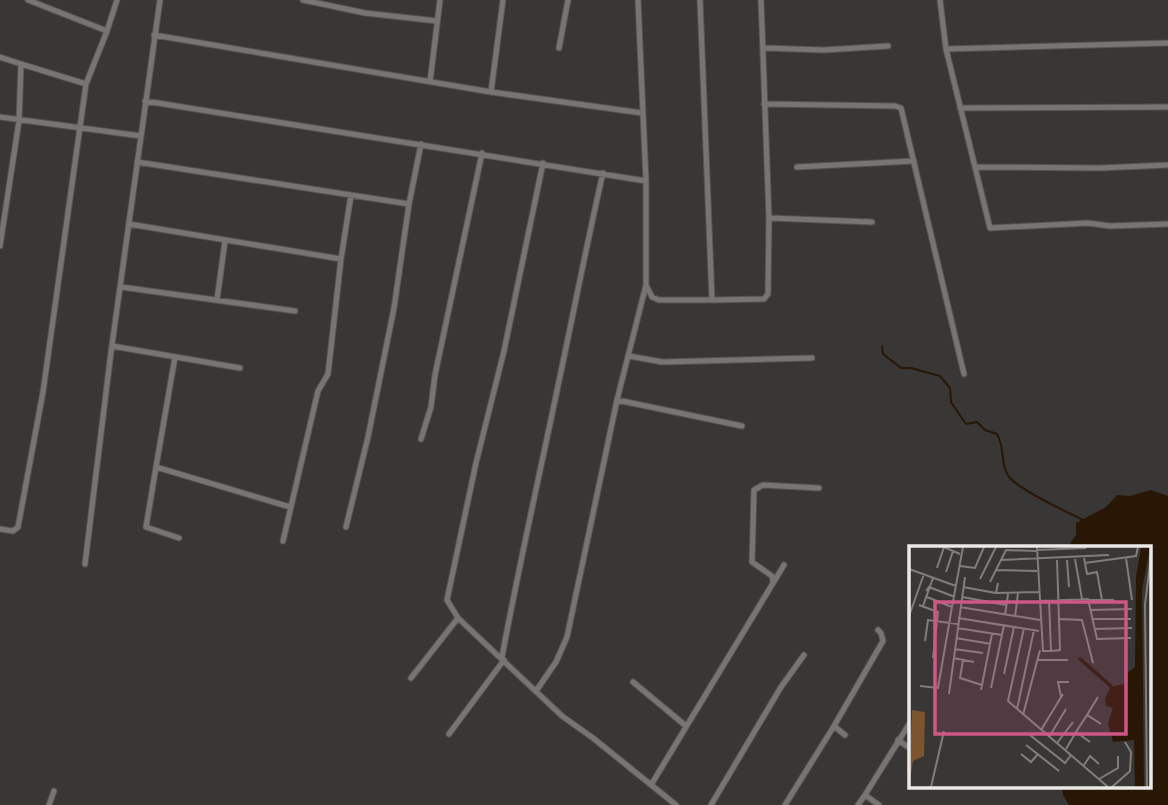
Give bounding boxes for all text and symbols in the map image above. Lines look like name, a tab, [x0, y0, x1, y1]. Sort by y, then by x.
inset map	[909, 546, 1150, 788]

